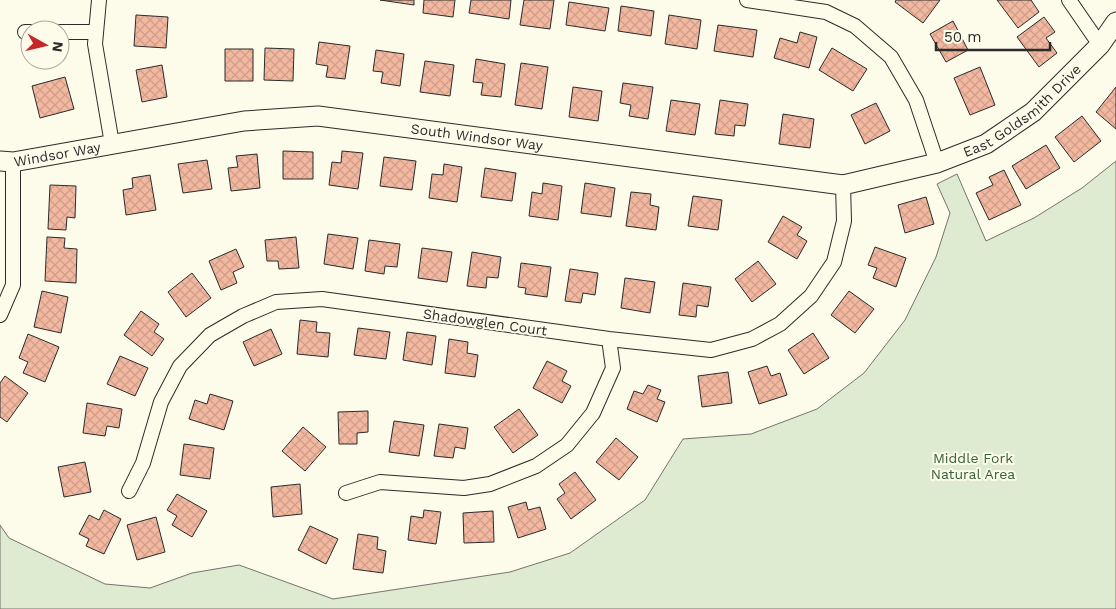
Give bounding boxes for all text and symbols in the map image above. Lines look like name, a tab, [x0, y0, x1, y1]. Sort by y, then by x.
north arrow	[20, 20, 70, 70]
scale bar	[936, 20, 1050, 52]
text: 50 m	[944, 28, 981, 46]
text: N	[49, 41, 67, 53]
street label: East Goldsmith Drive	[961, 61, 1084, 160]
street label: South Windsor Way	[410, 120, 545, 154]
street label: Windsor Way	[13, 138, 103, 170]
street label: Shadowglen Court	[422, 305, 548, 339]
park label: Middle Fork Natural Area	[931, 450, 1015, 482]

